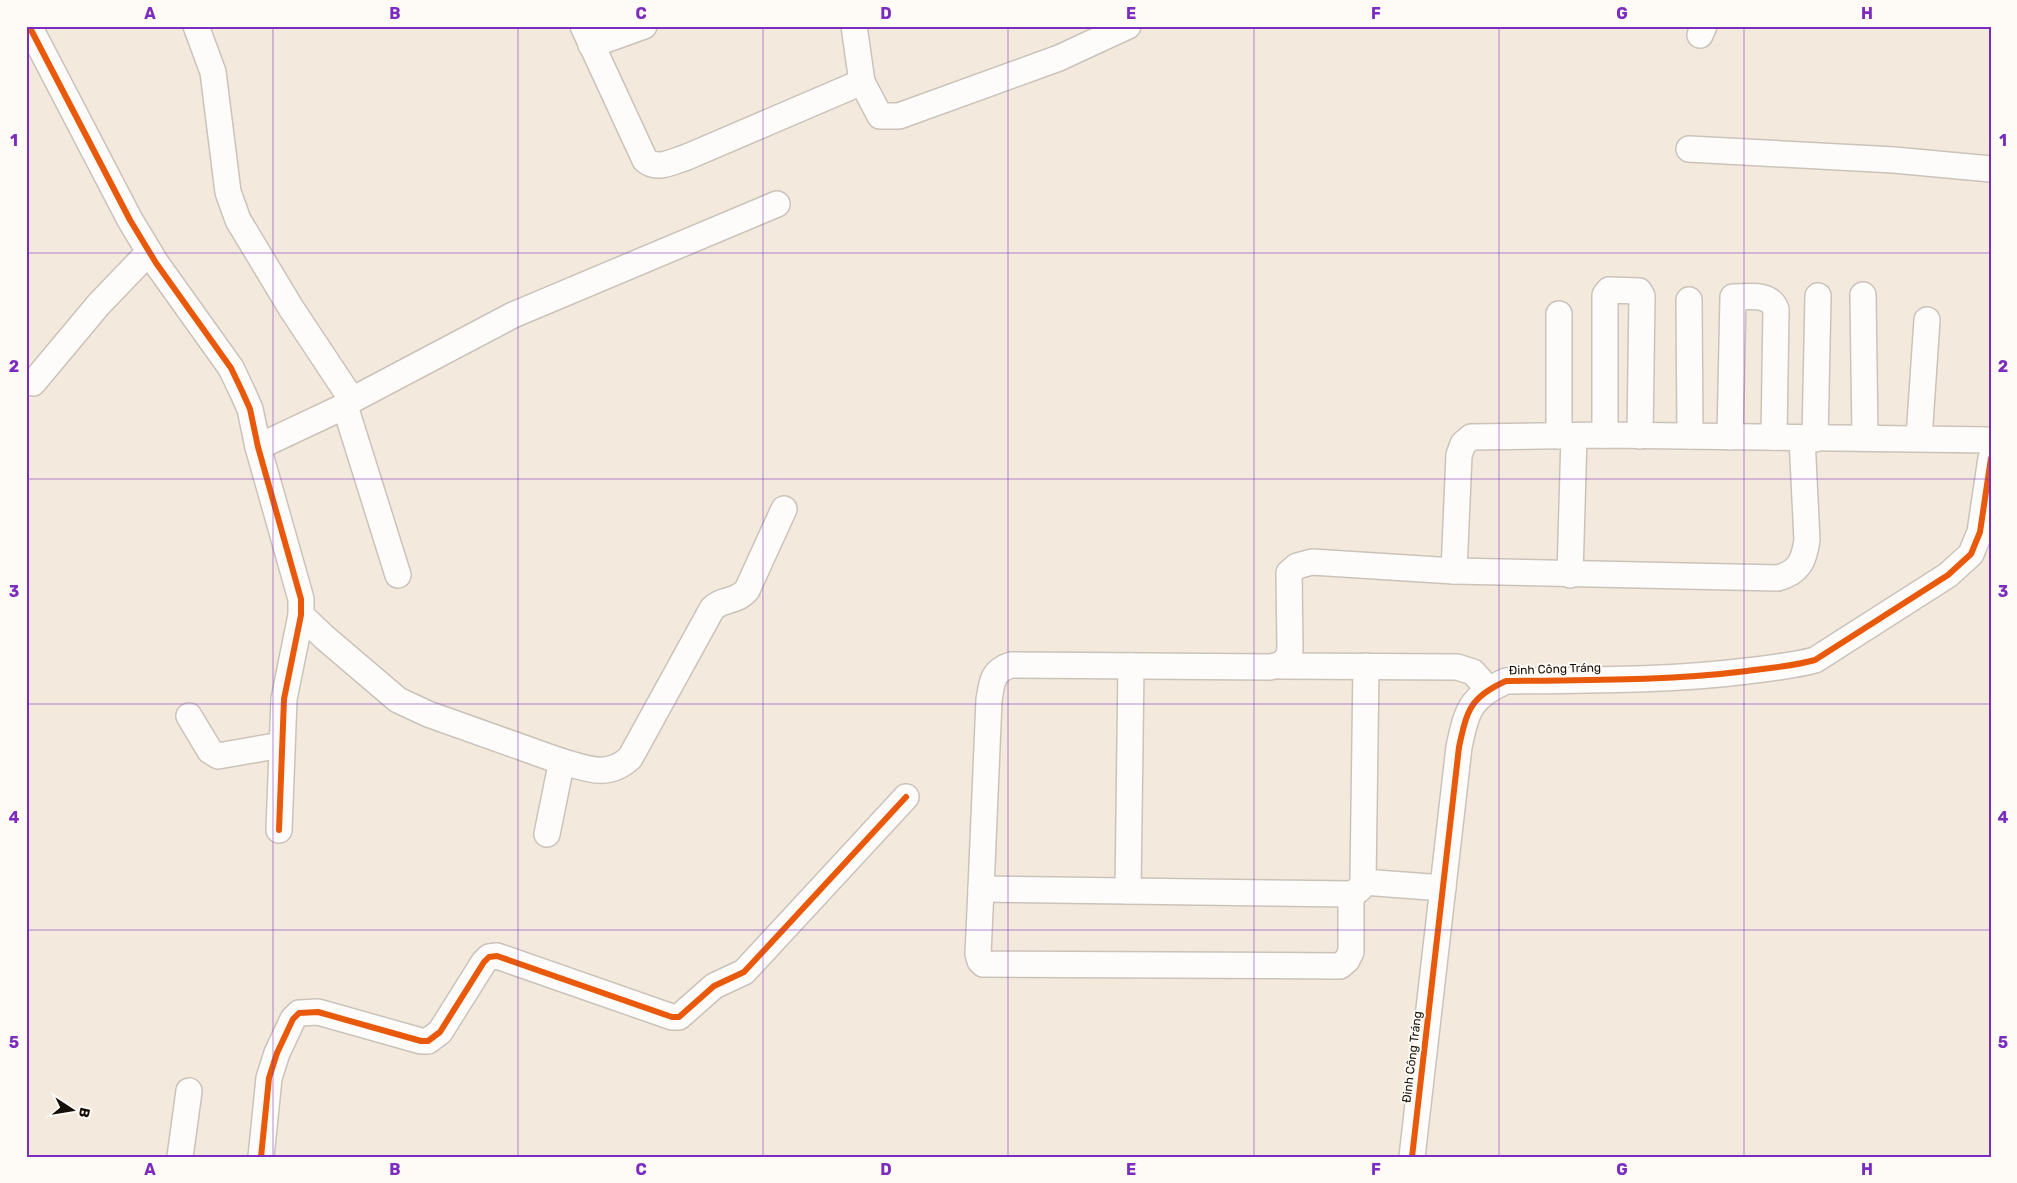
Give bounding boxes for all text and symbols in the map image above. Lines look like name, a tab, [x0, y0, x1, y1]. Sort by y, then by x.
text: A	[144, 4, 156, 23]
text: B	[389, 4, 401, 23]
text: C	[635, 4, 647, 23]
text: D	[880, 4, 892, 23]
text: E	[1126, 4, 1136, 23]
text: F	[1371, 4, 1381, 23]
text: G	[1616, 4, 1628, 23]
text: H	[1861, 4, 1873, 23]
text: 1	[10, 131, 18, 150]
text: 1	[1999, 131, 2007, 150]
text: 2	[9, 357, 19, 376]
text: 2	[1998, 357, 2008, 376]
text: 3	[9, 582, 19, 601]
text: 3	[1998, 582, 2008, 601]
street label: Đinh Công Tráng	[1509, 660, 1601, 678]
text: 4	[9, 808, 20, 827]
text: 4	[1998, 808, 2009, 827]
street label: Đinh Công Tráng	[1399, 1010, 1425, 1104]
text: 5	[9, 1033, 19, 1052]
text: 5	[1998, 1033, 2008, 1052]
north arrow	[48, 1086, 98, 1136]
text: B	[75, 1106, 94, 1119]
text: A	[144, 1160, 156, 1179]
text: B	[389, 1160, 401, 1179]
text: C	[635, 1160, 647, 1179]
text: D	[880, 1160, 892, 1179]
text: E	[1126, 1160, 1136, 1179]
text: F	[1371, 1160, 1381, 1179]
text: G	[1616, 1160, 1628, 1179]
text: H	[1861, 1160, 1873, 1179]

